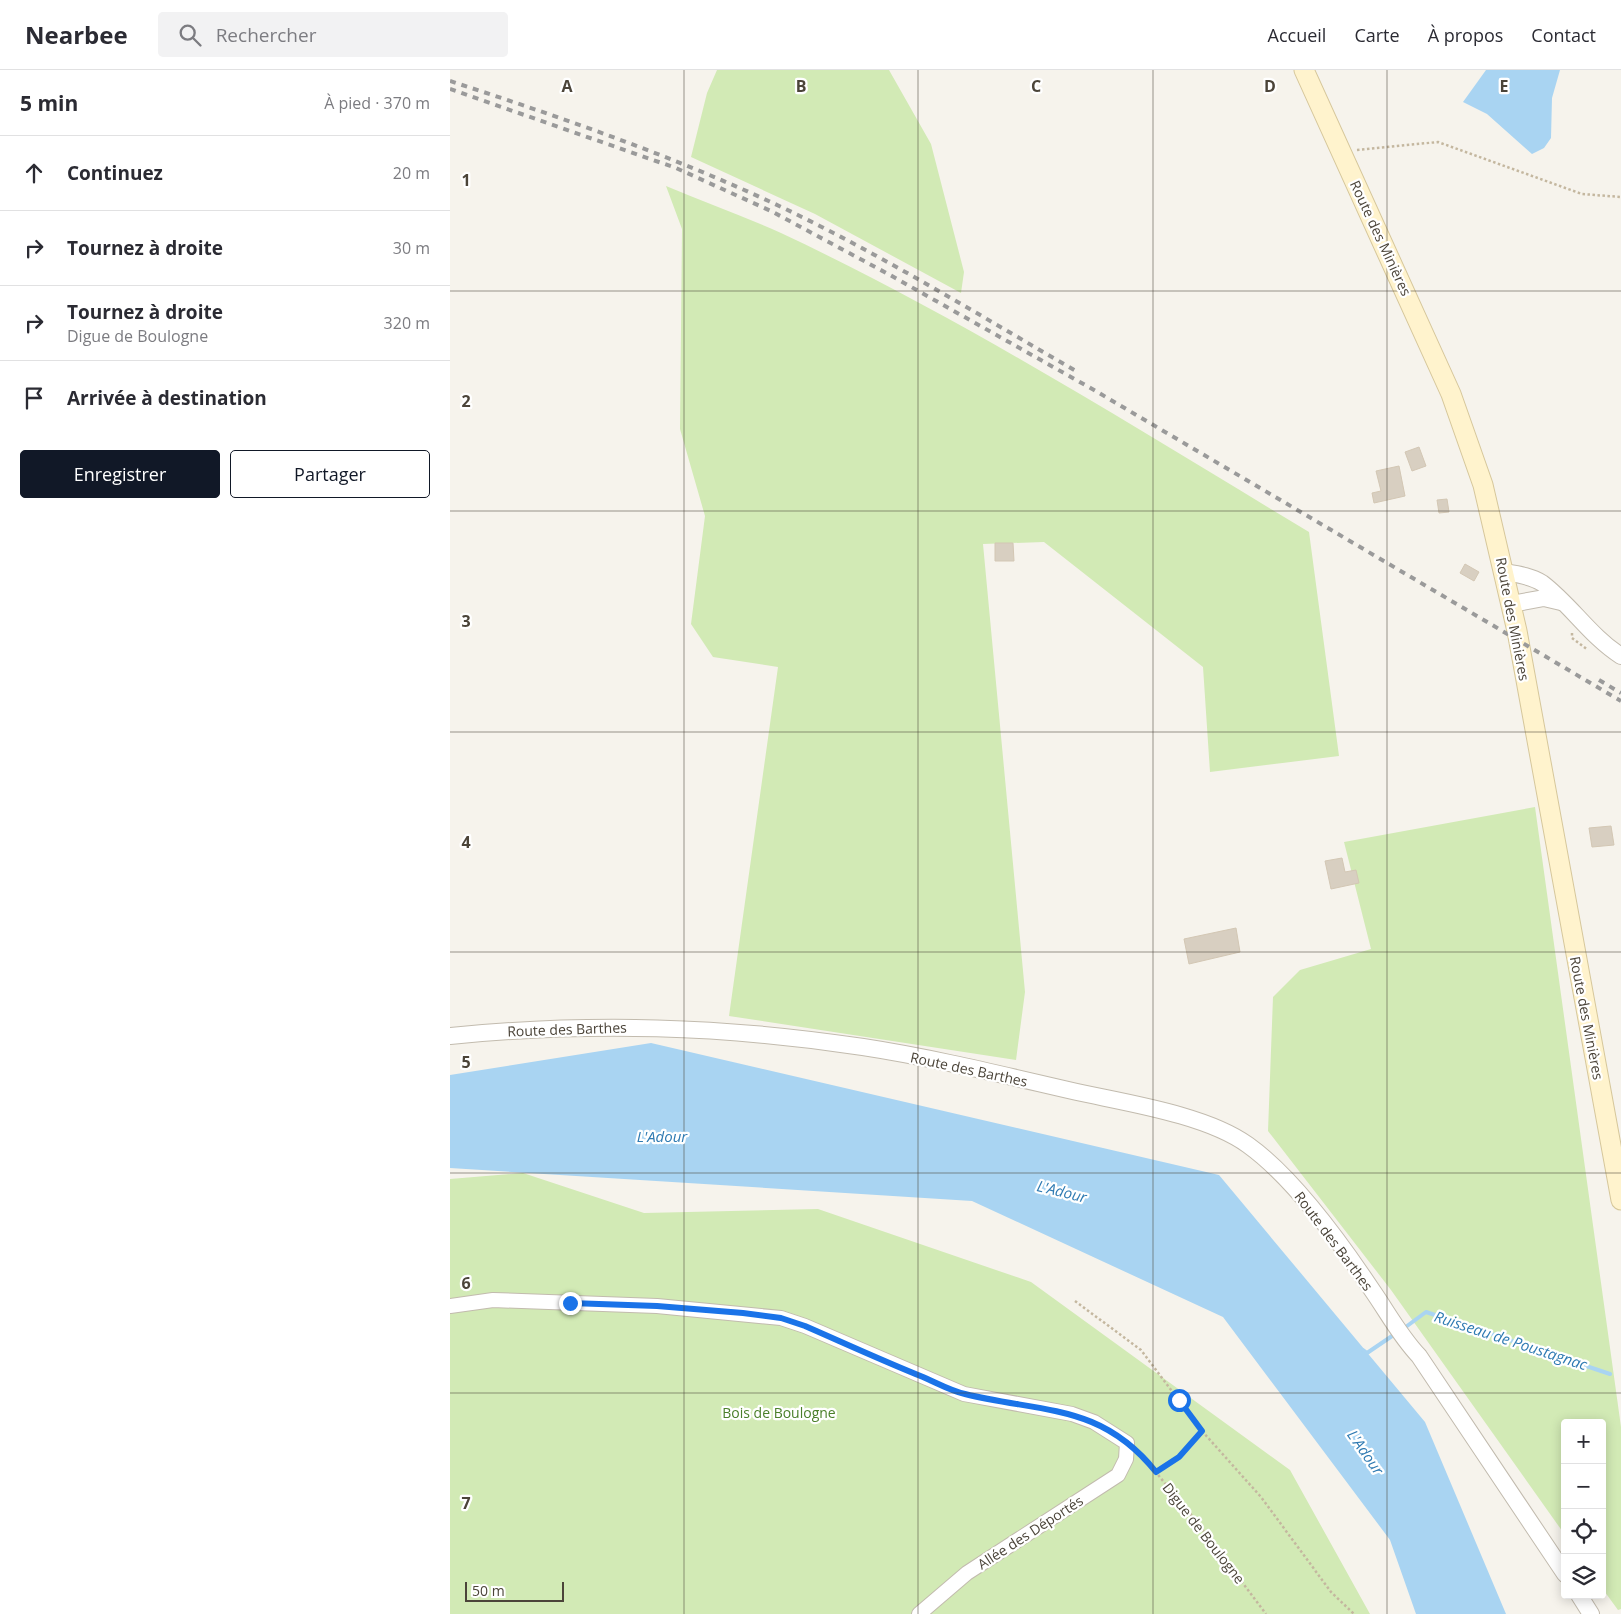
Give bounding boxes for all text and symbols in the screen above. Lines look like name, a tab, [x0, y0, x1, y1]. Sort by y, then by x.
search box	[158, 12, 508, 57]
text: Nearbee	[25, 18, 128, 51]
icon: search	[176, 21, 204, 49]
text: Rechercher	[216, 22, 316, 48]
text: Accueil	[1268, 23, 1326, 47]
text: Carte	[1354, 23, 1400, 47]
text: À propos	[1428, 23, 1503, 47]
text: Contact	[1531, 23, 1596, 47]
text: A	[561, 75, 573, 97]
text: B	[796, 75, 806, 97]
text: C	[1031, 75, 1041, 97]
text: D	[1264, 75, 1276, 97]
text: E	[1500, 75, 1509, 97]
text: 5 min	[20, 89, 78, 117]
text: À pied · 370 m	[324, 92, 430, 114]
icon: ahead	[20, 159, 48, 187]
text: Continuez	[67, 160, 163, 186]
text: 20 m	[393, 162, 430, 184]
text: 1	[461, 169, 471, 191]
street label: Route des Minières	[1346, 177, 1416, 299]
icon: right	[20, 234, 48, 262]
text: Tournez à droite	[67, 235, 223, 261]
text: 30 m	[393, 237, 430, 259]
text: Tournez à droite	[67, 299, 223, 325]
icon: right	[20, 309, 48, 337]
text: 320 m	[384, 312, 430, 334]
text: Digue de Boulogne	[67, 325, 208, 347]
icon: arrive	[20, 384, 48, 412]
text: Arrivée à destination	[67, 385, 267, 411]
text: 2	[461, 390, 471, 412]
button: Enregistrer	[20, 450, 220, 498]
button: Partager	[230, 450, 430, 498]
street label: Route des Minières	[1492, 556, 1534, 683]
text: 3	[461, 610, 471, 632]
text: 4	[461, 831, 471, 853]
street label: Route des Minières	[1566, 955, 1608, 1082]
street label: Route des Barthes	[507, 1017, 627, 1041]
street label: Route des Barthes	[909, 1047, 1030, 1091]
text: 5	[461, 1051, 471, 1073]
water label: L'Adour	[637, 1126, 688, 1146]
water label: L'Adour	[1035, 1175, 1090, 1207]
street label: Route des Barthes	[1290, 1188, 1378, 1295]
text: 6	[461, 1272, 471, 1294]
route end	[559, 1292, 582, 1315]
water label: Ruisseau de Poustagnac	[1432, 1306, 1590, 1374]
route start	[1168, 1389, 1191, 1412]
park label: Bois de Boulogne	[722, 1403, 836, 1422]
map controls	[1561, 1419, 1606, 1599]
button: +	[1561, 1419, 1606, 1464]
water label: L'Adour	[1343, 1426, 1389, 1479]
button: −	[1561, 1464, 1606, 1509]
street label: Digue de Boulogne	[1158, 1478, 1250, 1588]
street label: Allée des Déportés	[974, 1491, 1087, 1573]
text: 7	[461, 1492, 471, 1514]
button: locate	[1561, 1509, 1606, 1554]
button: layers	[1561, 1554, 1606, 1599]
scale bar	[465, 1579, 564, 1602]
text: 50 m	[472, 1581, 505, 1600]

